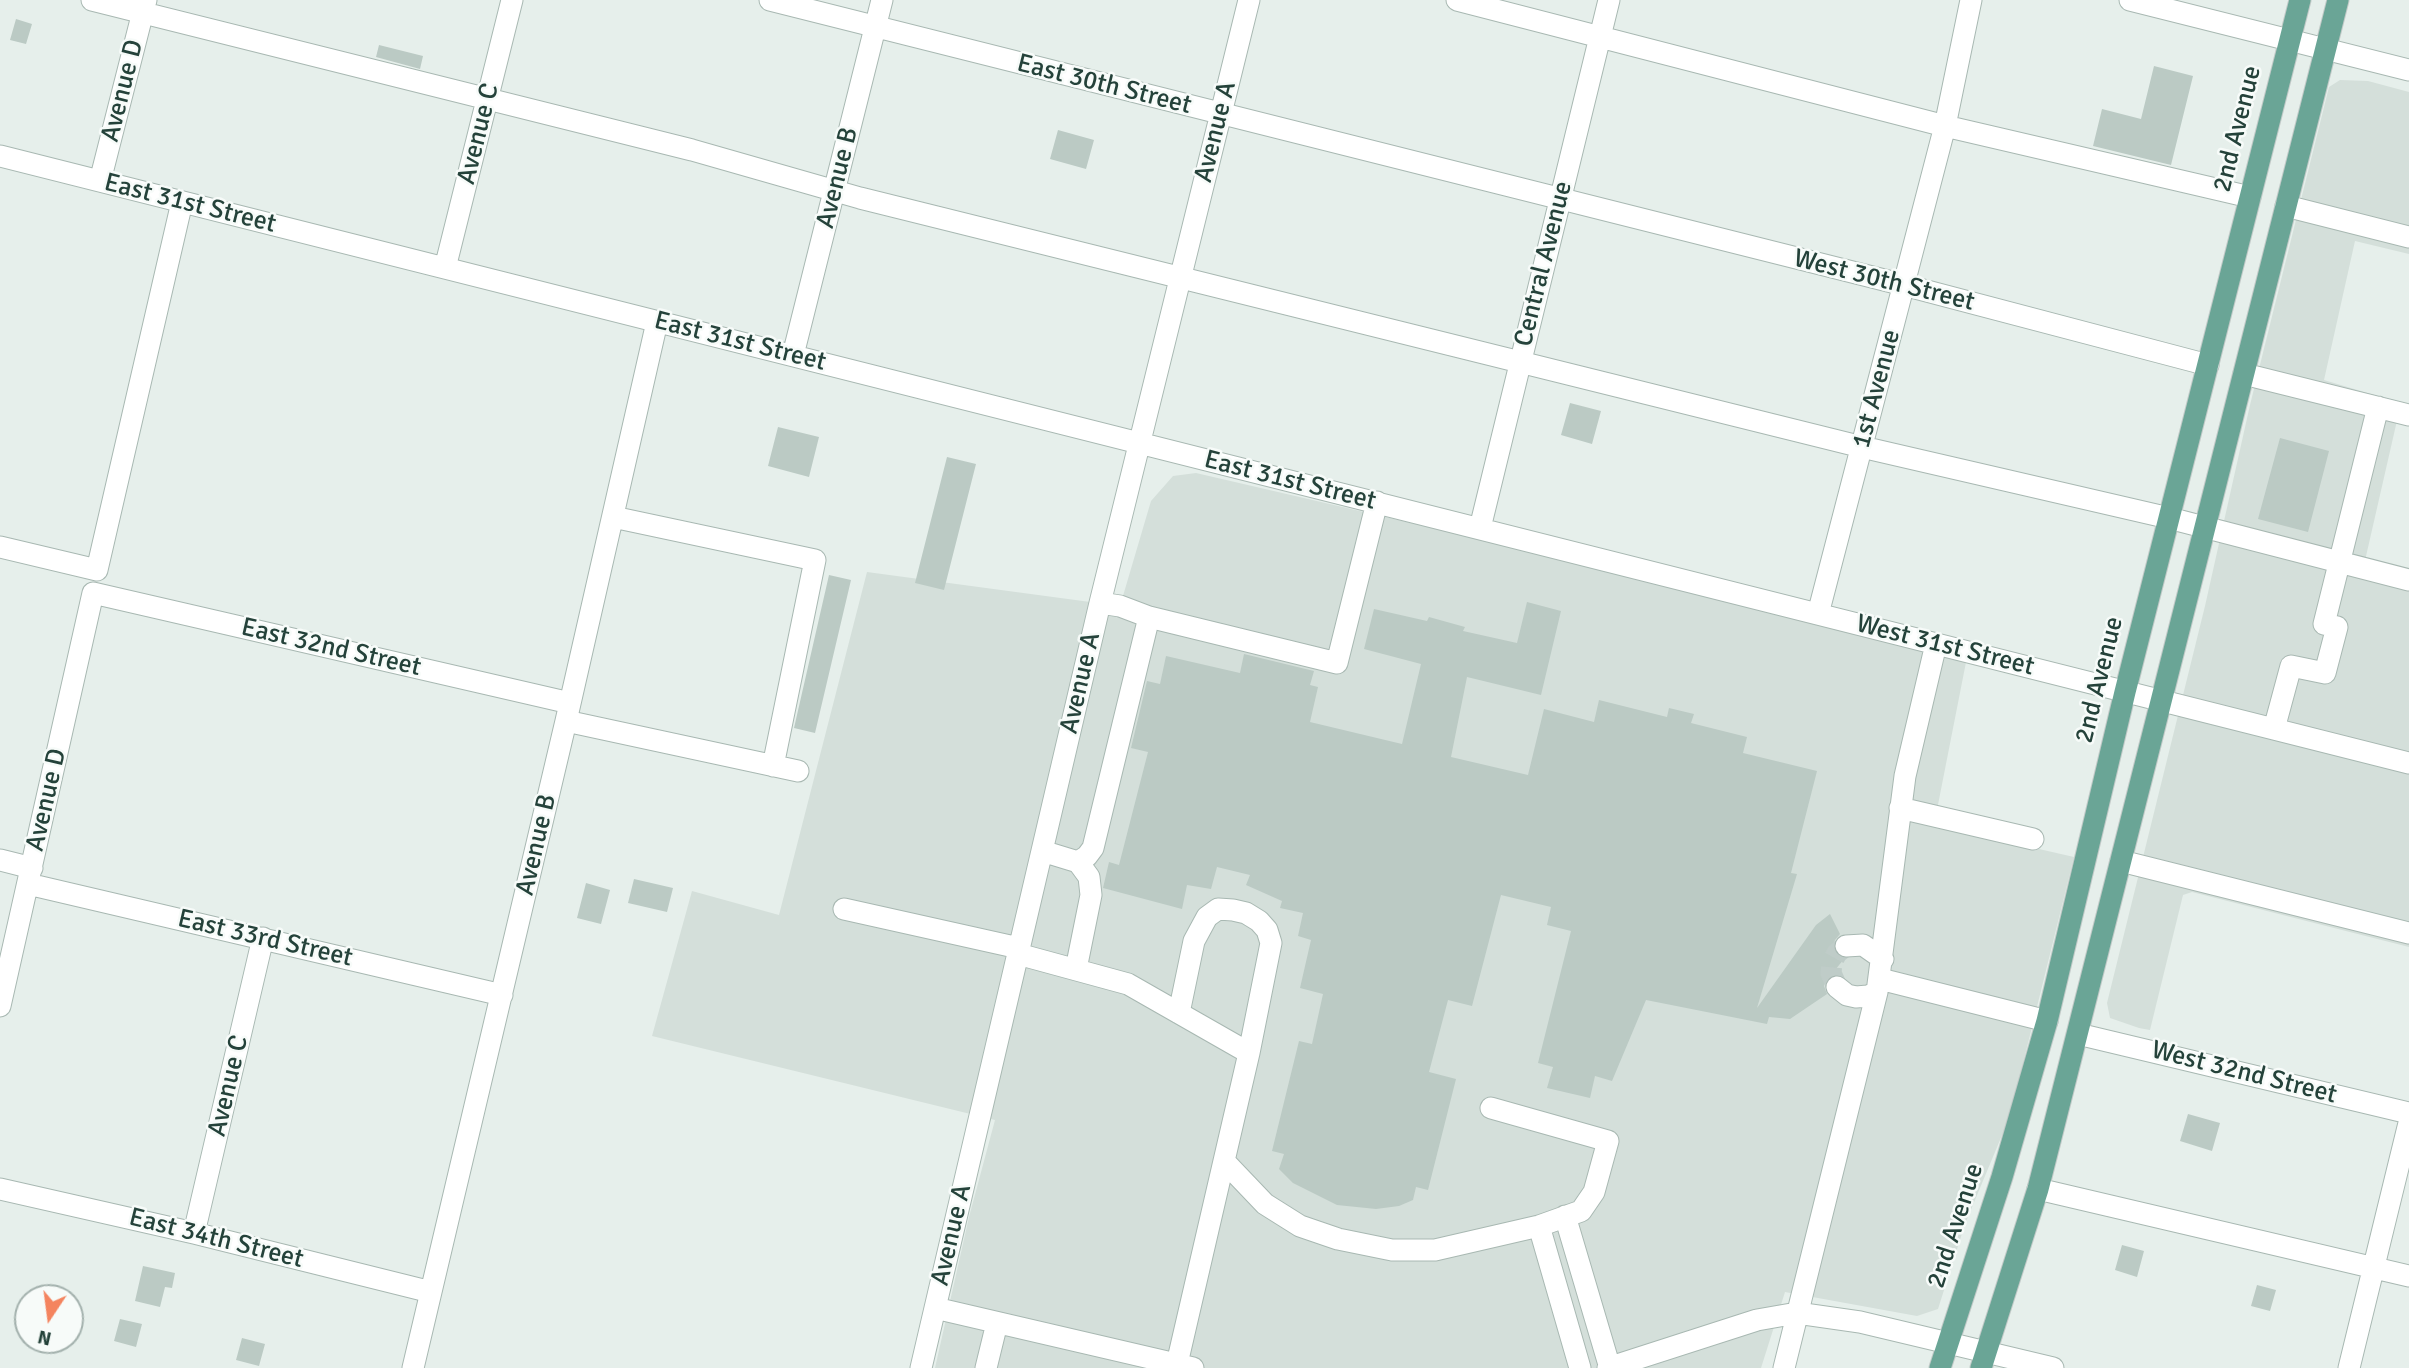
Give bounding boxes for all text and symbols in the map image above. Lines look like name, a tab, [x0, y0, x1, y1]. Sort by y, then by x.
street label: Avenue D	[95, 37, 151, 145]
street label: East 30th Street	[1014, 48, 1194, 122]
street label: 2nd Avenue	[2207, 63, 2269, 195]
street label: Avenue A	[1188, 78, 1244, 186]
street label: Avenue C	[451, 80, 507, 188]
street label: Avenue B	[810, 124, 866, 232]
street label: East 31st Street	[101, 168, 279, 240]
street label: Central Avenue	[1508, 178, 1580, 350]
street label: West 30th Street	[1790, 243, 1978, 319]
street label: East 31st Street	[651, 306, 829, 378]
street label: 1st Avenue	[1846, 326, 1908, 452]
street label: East 31st Street	[1201, 445, 1379, 517]
street label: West 31st Street	[1853, 609, 2037, 683]
street label: East 32nd Street	[238, 612, 424, 684]
street label: 2nd Avenue	[2069, 614, 2131, 746]
street label: Avenue A	[1054, 629, 1108, 737]
street label: Avenue D	[20, 746, 74, 854]
street label: Avenue B	[510, 791, 564, 899]
street label: East 33rd Street	[175, 904, 355, 974]
street label: Avenue C	[202, 1032, 256, 1140]
street label: West 32nd Street	[2148, 1035, 2340, 1111]
street label: 2nd Avenue	[1921, 1160, 1991, 1292]
street label: Avenue A	[925, 1181, 979, 1289]
street label: East 34th Street	[126, 1202, 306, 1276]
north arrow	[14, 1284, 84, 1354]
text: N	[36, 1324, 54, 1351]

